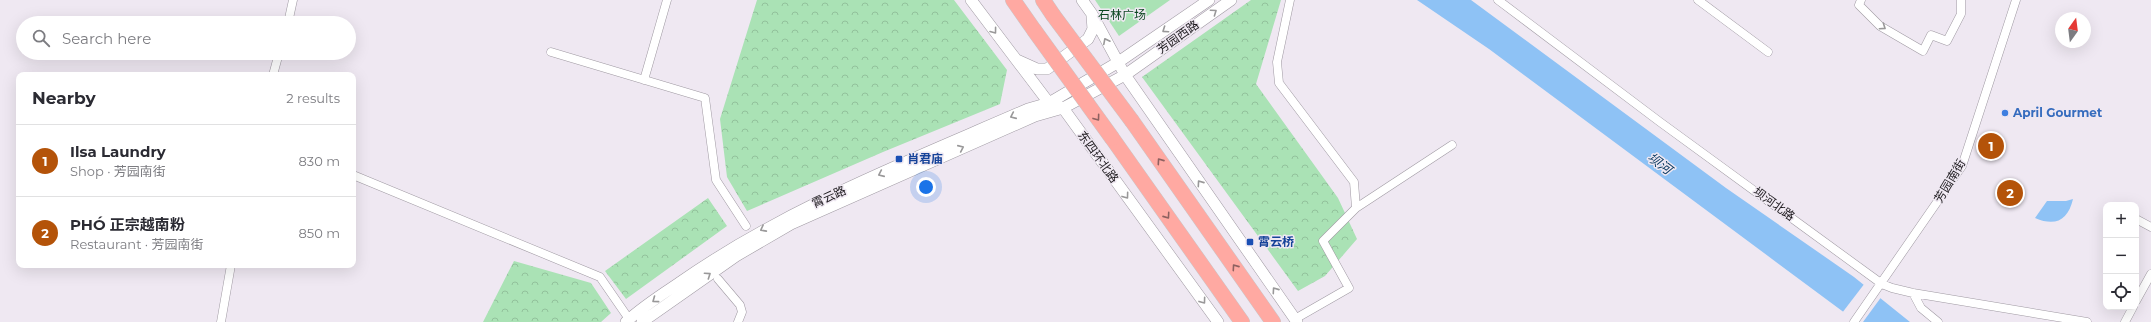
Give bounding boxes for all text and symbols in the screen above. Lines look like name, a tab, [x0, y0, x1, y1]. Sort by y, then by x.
park label: 石林广场	[1098, 7, 1146, 22]
one-way arrow	[1210, 9, 1217, 17]
north arrow	[2055, 12, 2091, 48]
search box	[16, 16, 356, 60]
street label: 芳园西路	[1154, 17, 1202, 57]
one-way arrow	[1879, 22, 1886, 30]
one-way arrow	[1162, 25, 1169, 33]
icon: search	[30, 27, 52, 49]
one-way arrow	[989, 27, 996, 34]
text: Search here	[62, 29, 151, 48]
one-way arrow	[1103, 38, 1111, 45]
text: Nearby	[32, 88, 96, 108]
text: 2 results	[286, 90, 340, 106]
place label: April Gourmet	[2012, 105, 2103, 120]
marker: April Gourmet	[2000, 108, 2010, 118]
one-way arrow	[1009, 111, 1016, 119]
one-way arrow	[1092, 114, 1100, 121]
street label: 东四环北路	[1075, 128, 1122, 185]
pin: 1	[1978, 131, 2004, 161]
text: Ilsa Laundry	[70, 142, 166, 161]
one-way arrow	[957, 145, 965, 153]
water label: 坝河	[1645, 149, 1678, 179]
place label: 肖君庙	[907, 151, 943, 166]
text: 1	[42, 153, 48, 169]
text: 830 m	[299, 153, 340, 169]
marker: 肖君庙	[894, 154, 904, 164]
street label: 芳园南街	[1931, 156, 1968, 205]
one-way arrow	[1157, 158, 1165, 165]
text: Shop · 芳园南街	[70, 163, 166, 179]
one-way arrow	[877, 169, 884, 177]
your location	[916, 177, 936, 197]
pin: 2	[1997, 178, 2023, 208]
one-way arrow	[1197, 180, 1205, 187]
street label: 霄云路	[809, 182, 848, 211]
street label: 坝河北路	[1750, 183, 1798, 224]
one-way arrow	[1121, 192, 1129, 199]
map controls	[2103, 202, 2139, 310]
button: +	[2103, 202, 2139, 238]
one-way arrow	[1162, 212, 1170, 219]
text: PHÓ 正宗越南粉	[70, 215, 185, 234]
text: 2	[41, 225, 49, 241]
text: 850 m	[299, 225, 340, 241]
one-way arrow	[760, 225, 767, 232]
place label: 霄云桥	[1258, 234, 1294, 249]
text: Restaurant · 芳园南街	[70, 236, 204, 252]
marker: 霄云桥	[1245, 237, 1255, 247]
button: −	[2103, 238, 2139, 274]
one-way arrow	[1232, 264, 1240, 271]
one-way arrow	[703, 273, 710, 280]
button: locate	[2103, 274, 2139, 310]
one-way arrow	[1272, 287, 1280, 294]
one-way arrow	[652, 295, 659, 302]
one-way arrow	[1198, 297, 1206, 304]

